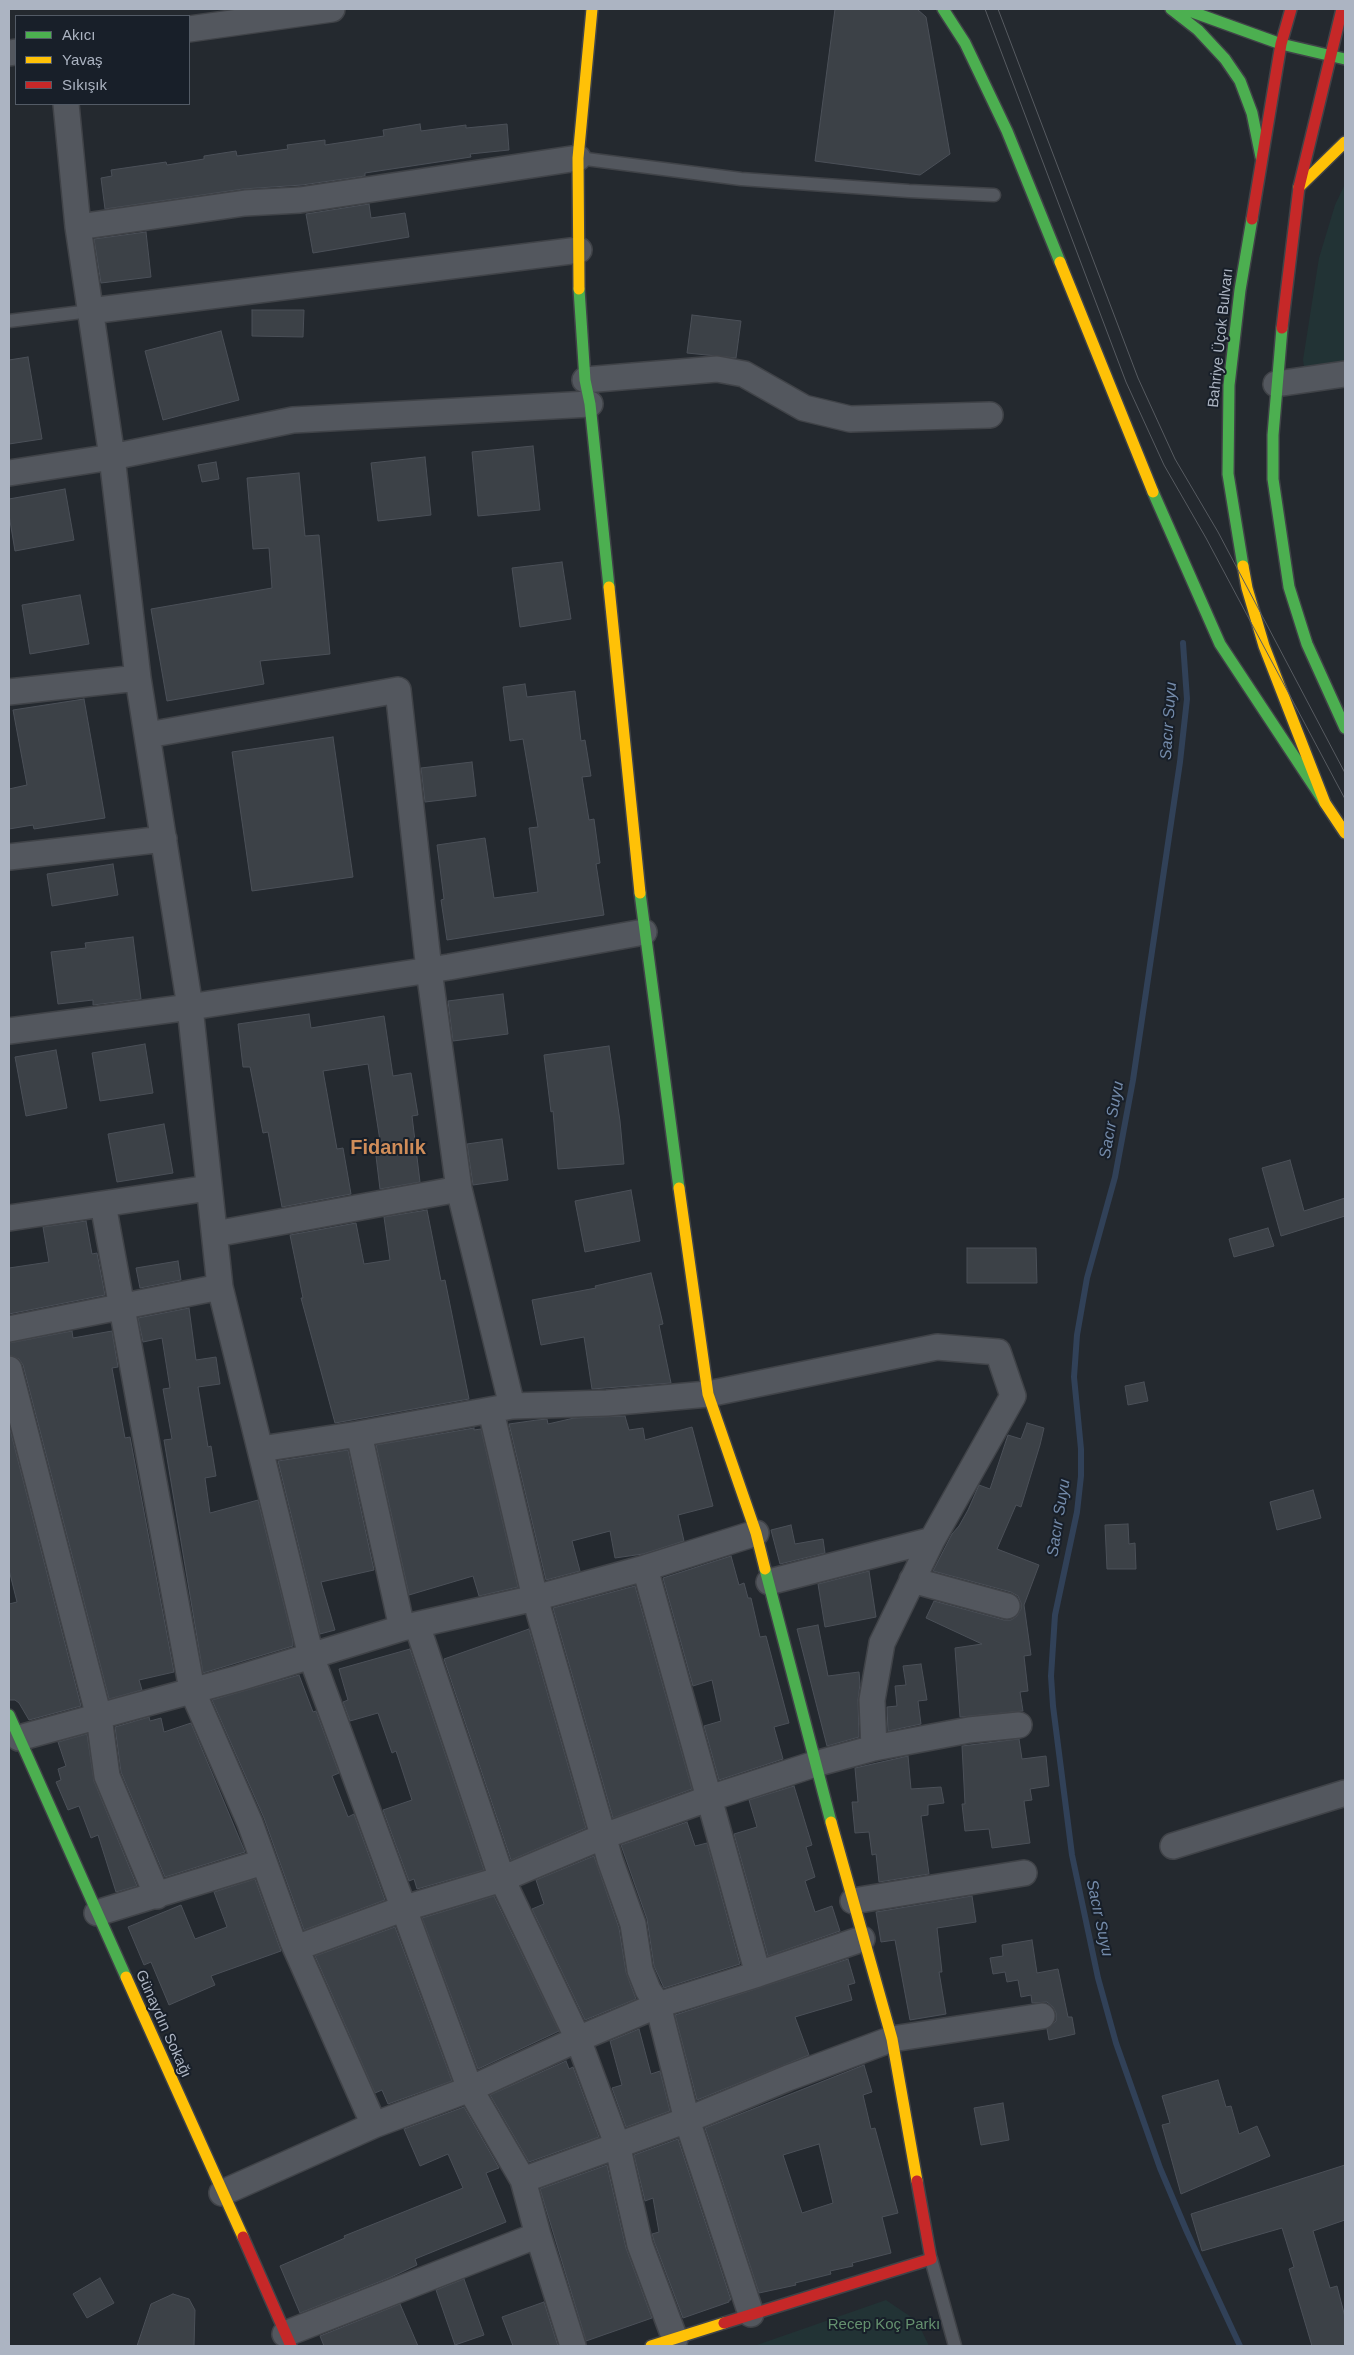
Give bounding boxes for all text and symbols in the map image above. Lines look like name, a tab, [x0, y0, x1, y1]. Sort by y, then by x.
legend	[15, 15, 190, 105]
text: Akıcı	[62, 26, 95, 43]
text: Yavaş	[62, 51, 103, 68]
text: Sıkışık	[62, 76, 107, 93]
street label: Bahriye Üçok Bulvarı	[1205, 267, 1237, 409]
water label: Sacır Suyu	[1157, 681, 1181, 761]
water label: Sacır Suyu	[1096, 1080, 1128, 1160]
district label: Fidanlık	[350, 1136, 426, 1160]
water label: Sacır Suyu	[1043, 1478, 1075, 1558]
water label: Sacır Suyu	[1081, 1878, 1117, 1958]
street label: Günaydın Sokağı	[131, 1967, 195, 2081]
park label: Recep Koç Parkı	[828, 2316, 940, 2334]

